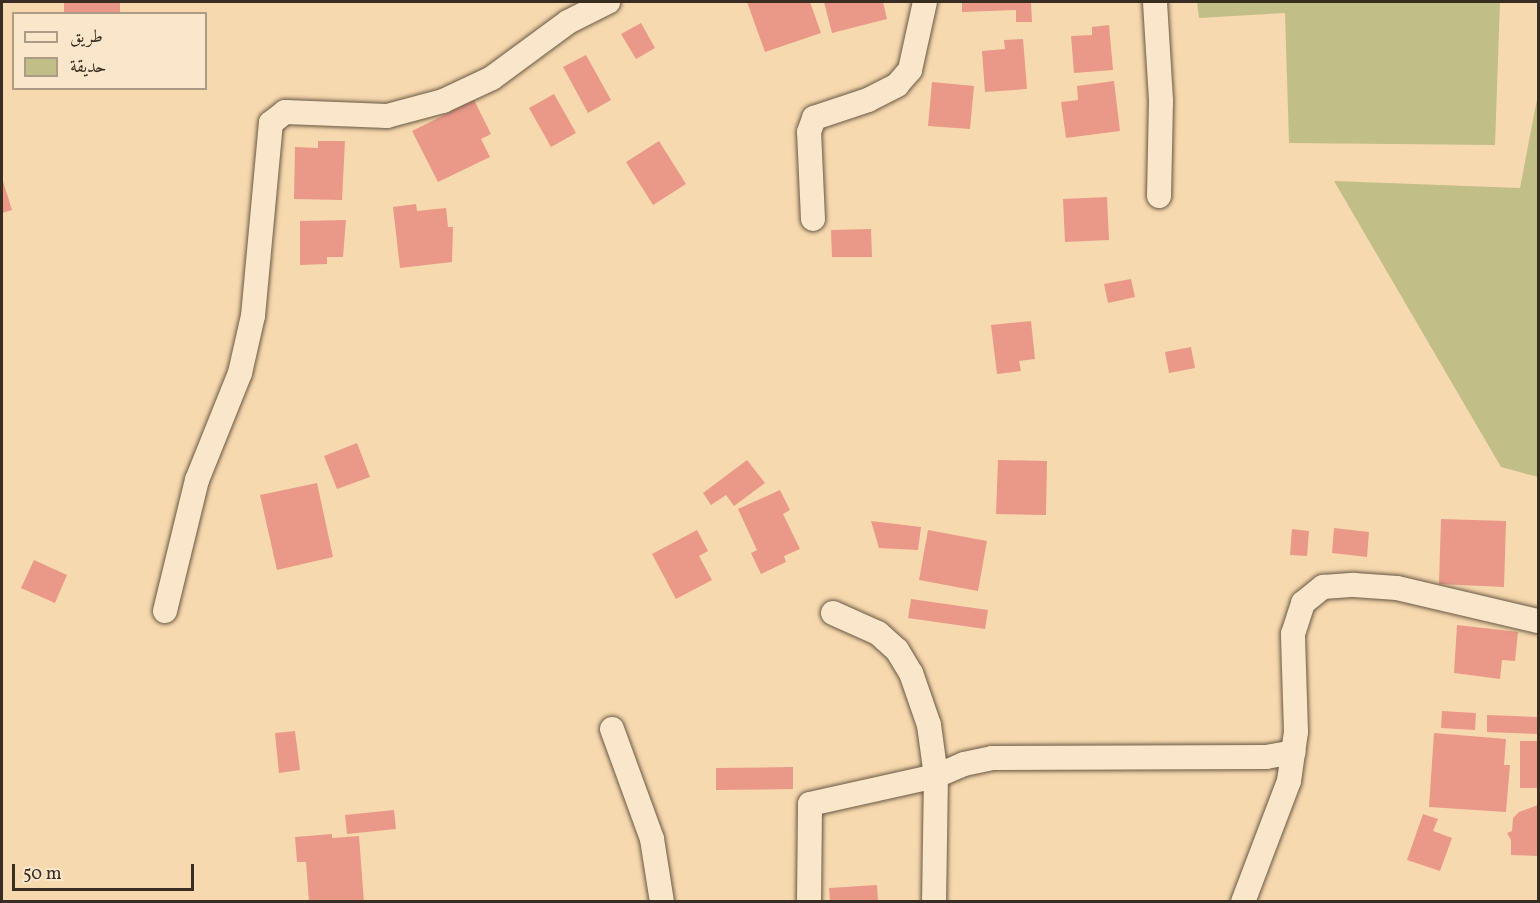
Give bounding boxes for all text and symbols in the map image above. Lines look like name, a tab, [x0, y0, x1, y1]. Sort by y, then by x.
legend	[12, 12, 207, 90]
text: طريق	[70, 25, 103, 50]
text: حديقة	[70, 55, 106, 80]
scale bar	[15, 852, 196, 890]
text: 50 m	[23, 862, 62, 887]

